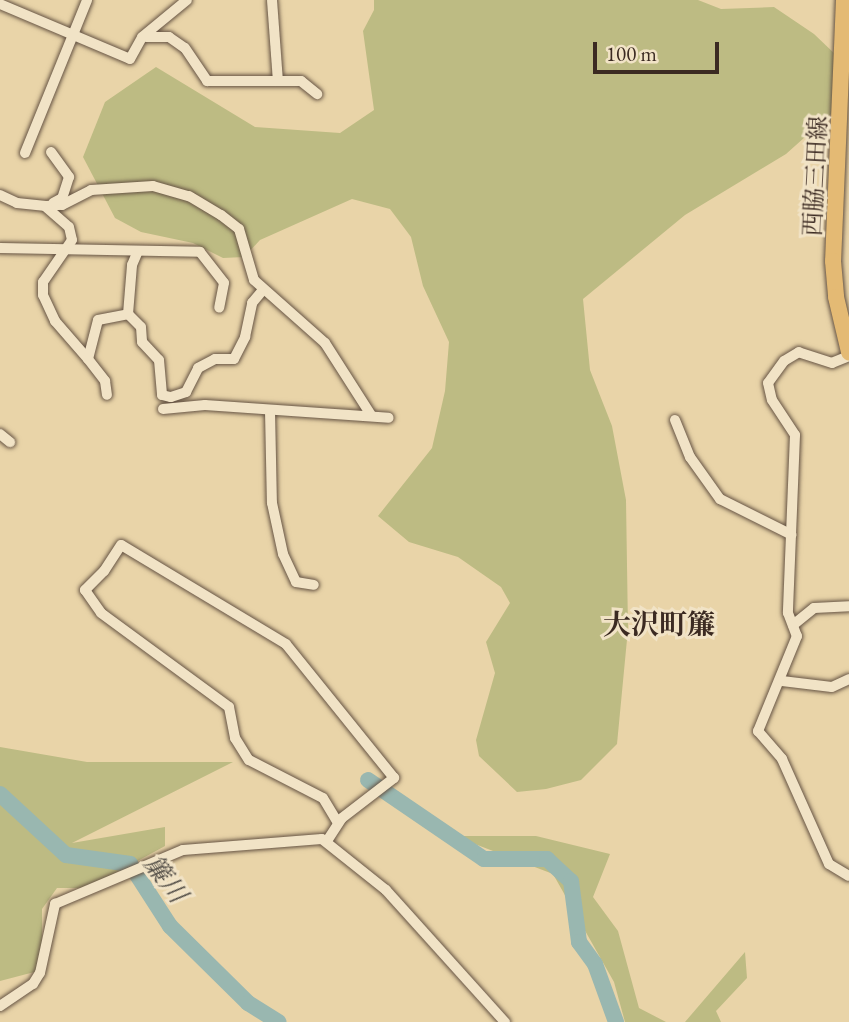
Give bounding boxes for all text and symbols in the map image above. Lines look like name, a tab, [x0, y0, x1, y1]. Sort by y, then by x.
scale bar	[597, 28, 723, 72]
text: 100 m	[606, 40, 657, 67]
street label: 西脇三田線	[797, 115, 833, 237]
district label: 大沢町簾	[603, 607, 715, 641]
water label: 簾川	[137, 849, 193, 909]

